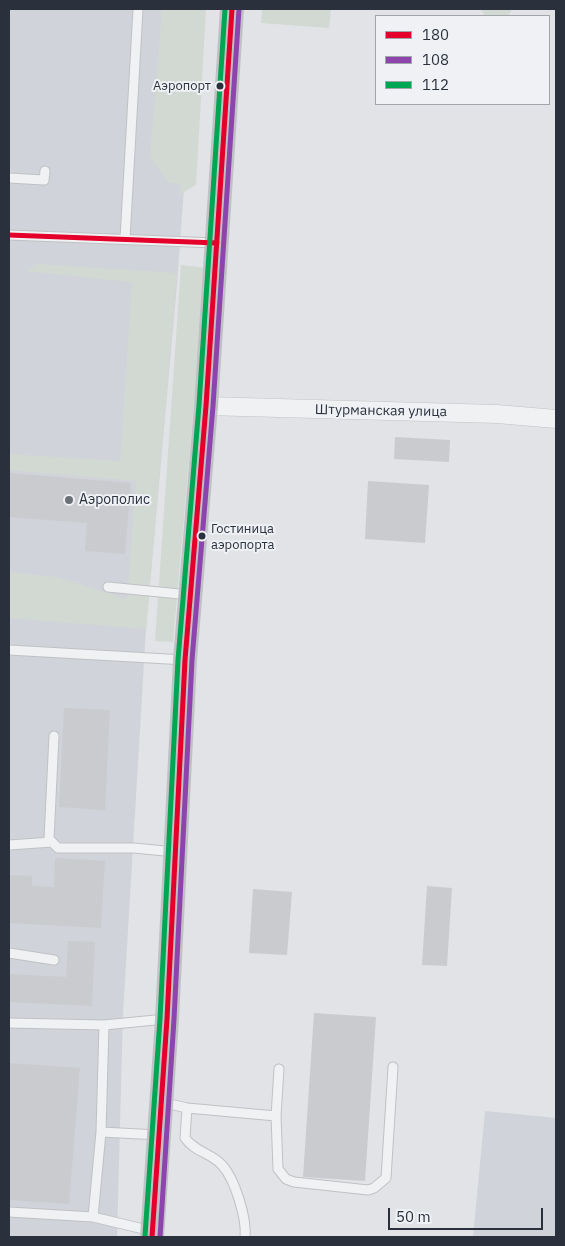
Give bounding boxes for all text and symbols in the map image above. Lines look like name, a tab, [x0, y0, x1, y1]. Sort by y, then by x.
legend	[375, 15, 550, 105]
text: 180	[422, 25, 449, 44]
text: 108	[422, 50, 449, 69]
text: 112	[422, 75, 449, 94]
place label: Аэропорт	[153, 78, 211, 94]
marker: Аэропорт	[215, 81, 225, 91]
street label: Штурманская улица	[315, 401, 447, 421]
place label: Аэрополис	[79, 492, 150, 508]
marker: Аэрополис	[63, 494, 75, 506]
place label: Гостиница аэропорта	[211, 521, 274, 552]
marker: Гостиница аэропорта	[197, 531, 207, 541]
scale bar	[390, 1198, 545, 1230]
text: 50 m	[396, 1207, 431, 1226]

